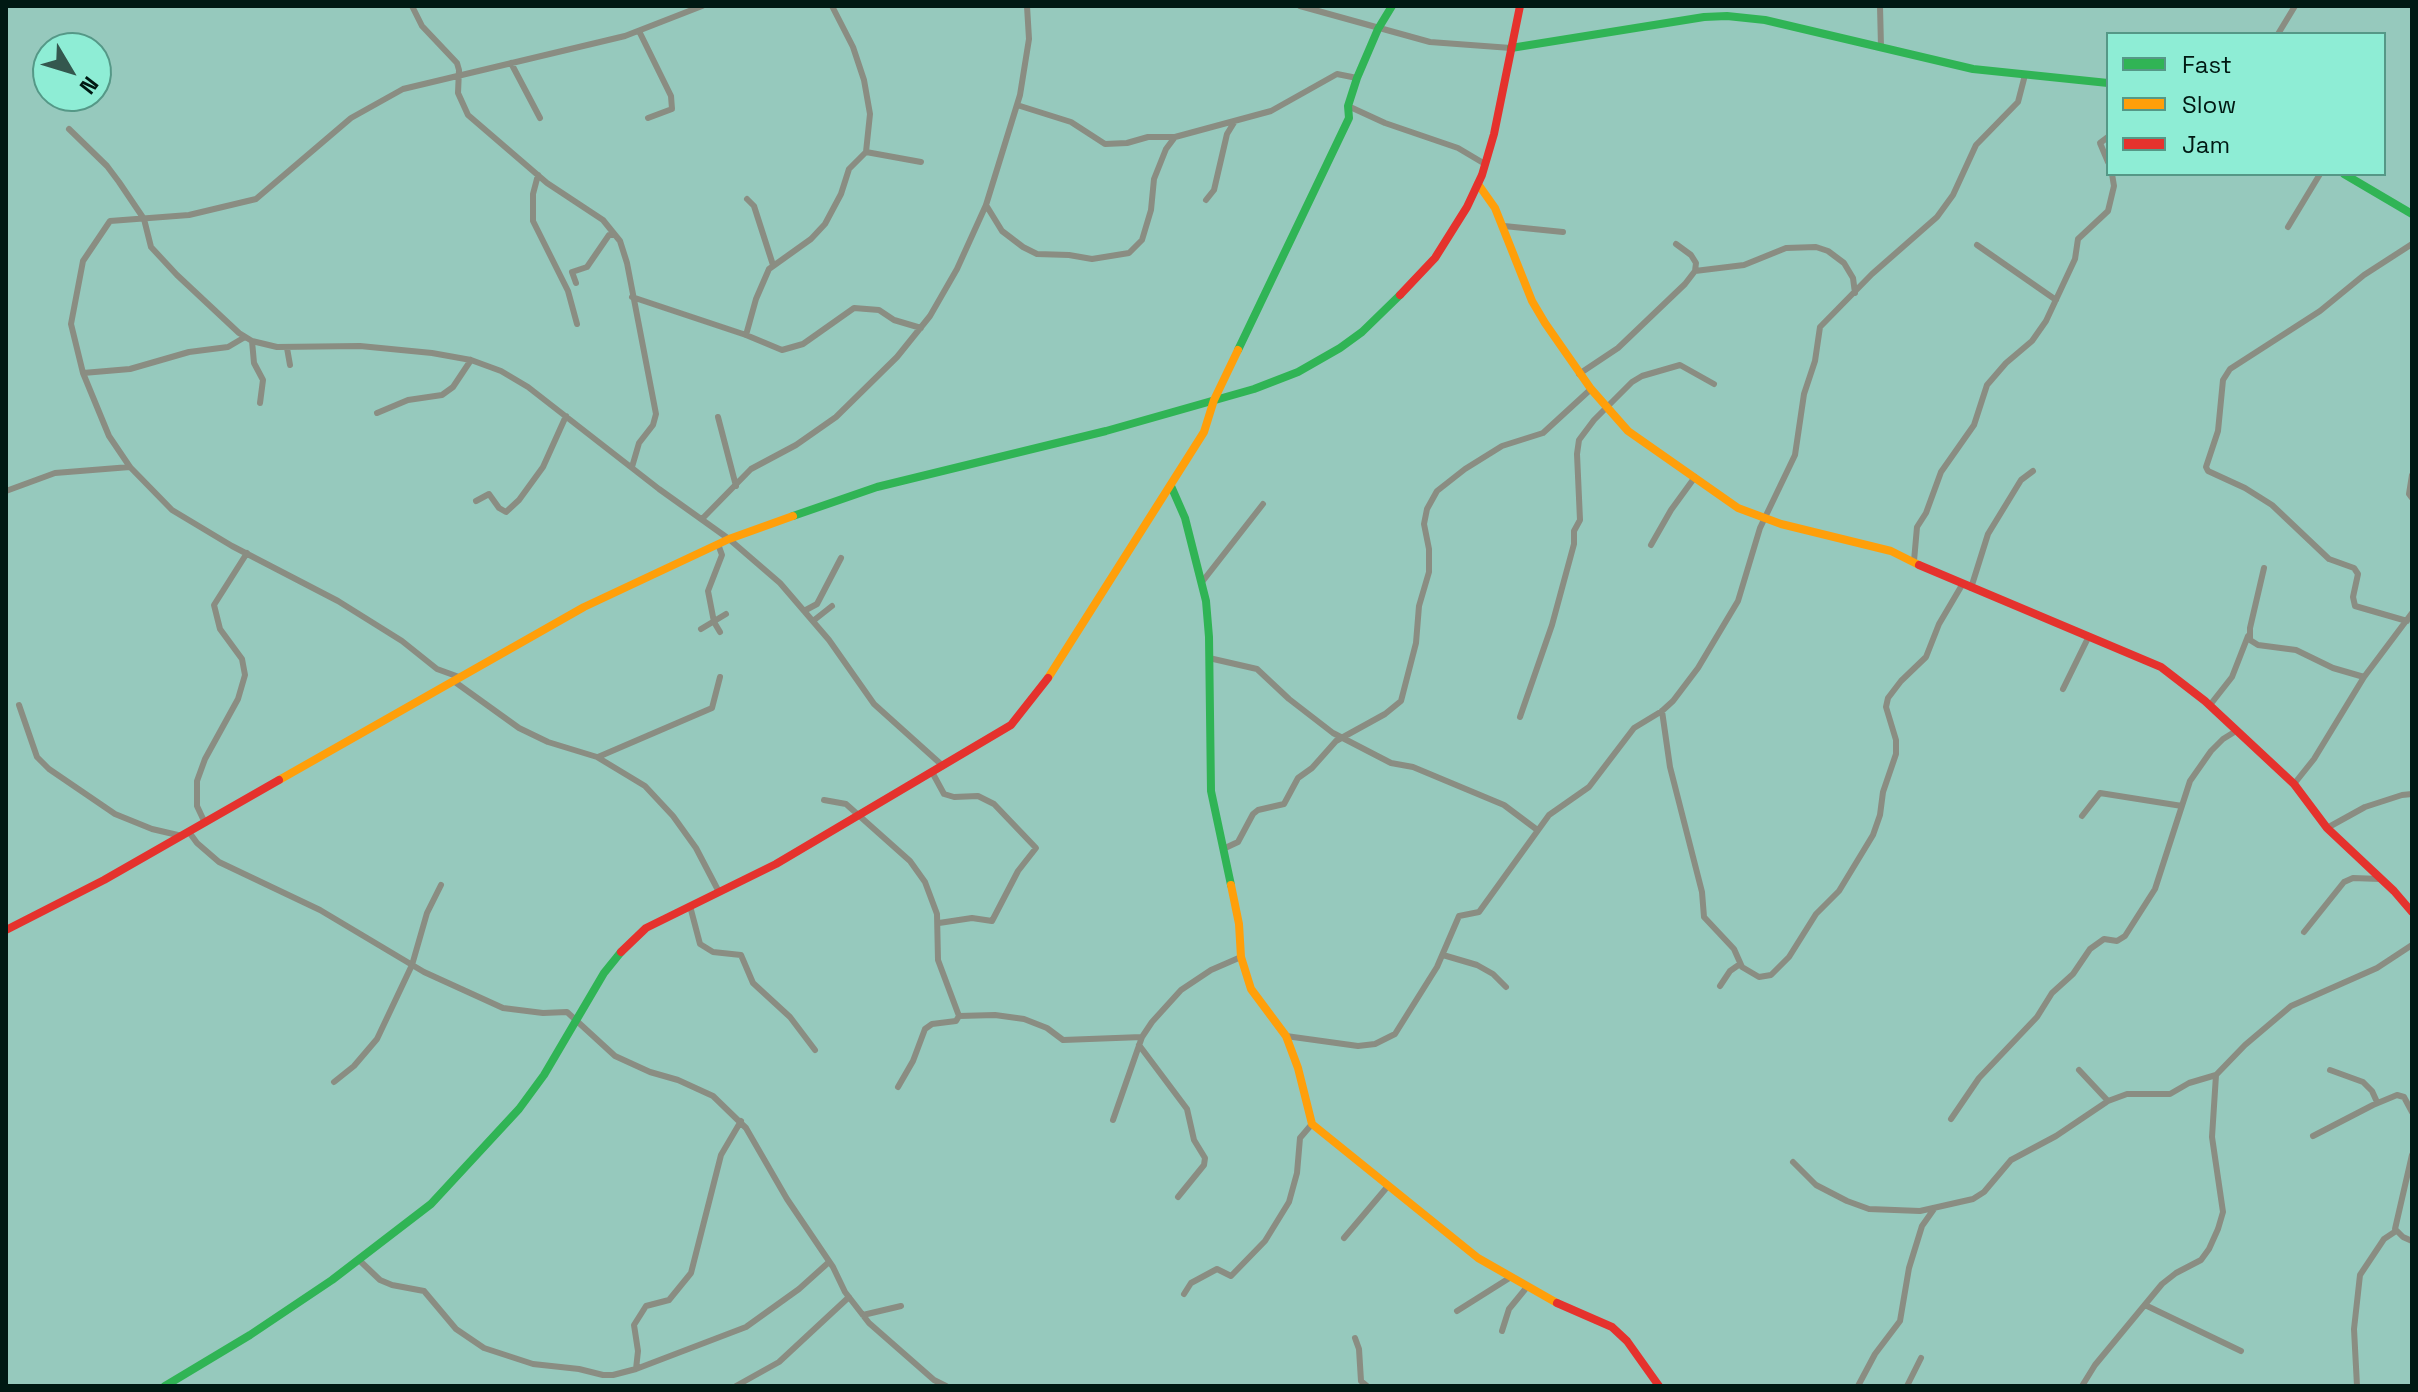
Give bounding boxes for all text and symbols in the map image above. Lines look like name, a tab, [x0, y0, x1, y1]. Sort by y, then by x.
north arrow	[32, 32, 112, 112]
legend	[2106, 32, 2386, 176]
text: Fast	[2182, 49, 2232, 80]
text: N	[74, 71, 105, 100]
text: Slow	[2182, 89, 2236, 120]
text: Jam	[2182, 129, 2230, 160]

